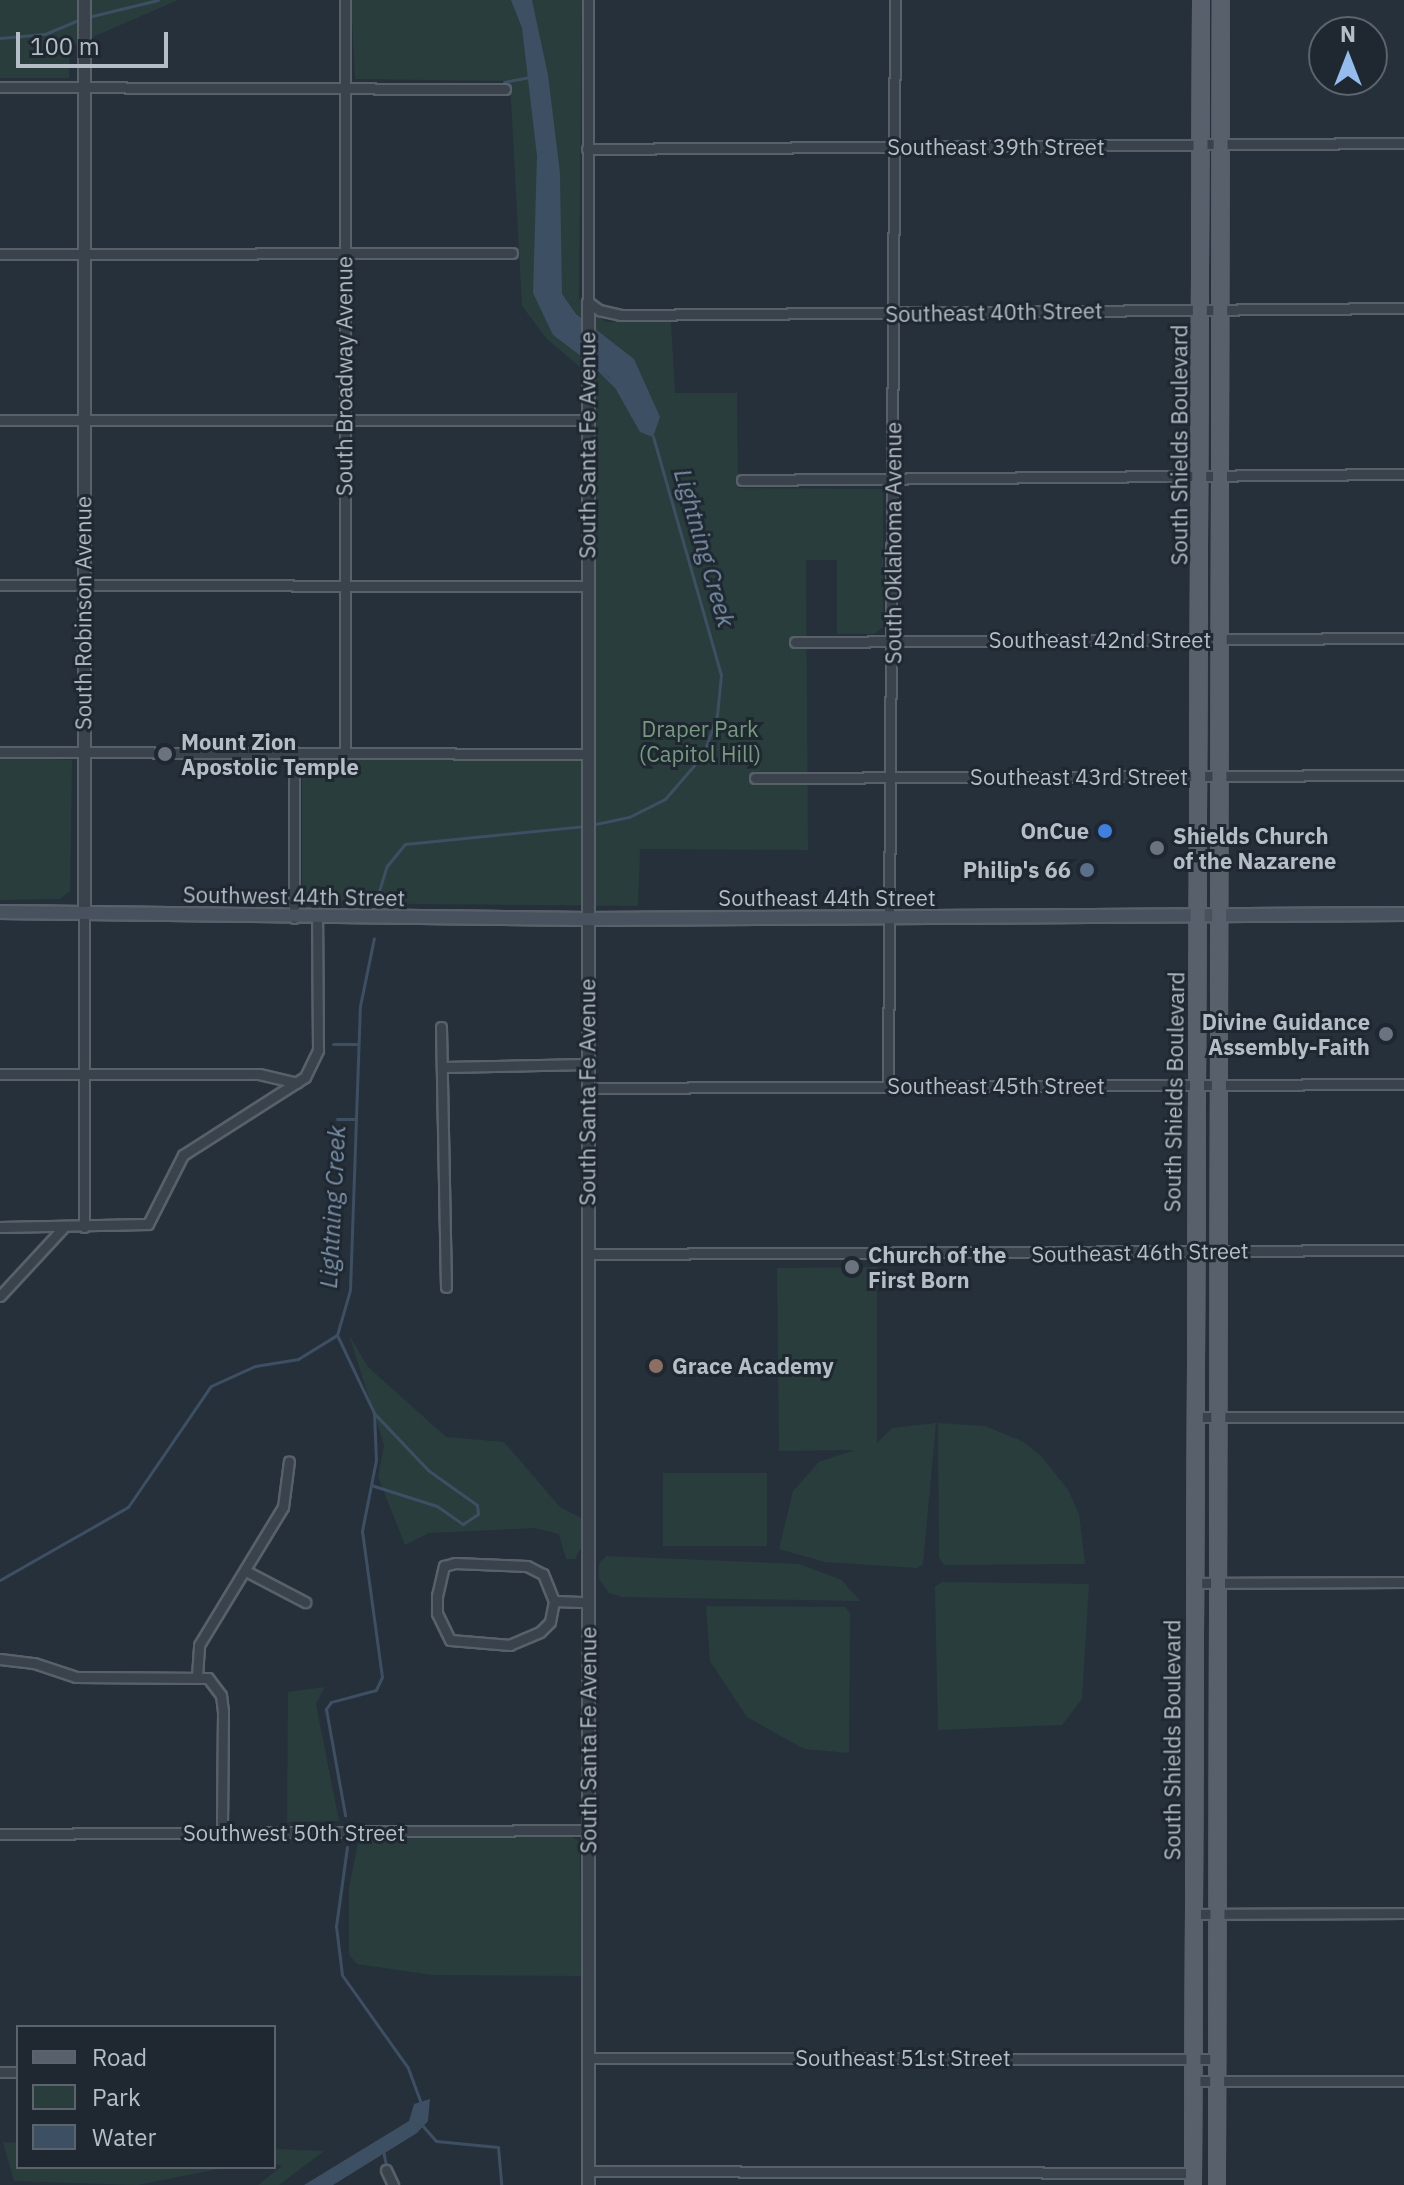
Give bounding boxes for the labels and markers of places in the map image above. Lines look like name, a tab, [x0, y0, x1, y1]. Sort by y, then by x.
place label: Mount Zion Apostolic Temple	[181, 728, 359, 780]
marker: Mount Zion Apostolic Temple	[156, 745, 174, 763]
place label: OnCue	[1020, 818, 1089, 844]
marker: OnCue	[1096, 822, 1114, 840]
place label: Shields Church of the Nazarene	[1173, 822, 1336, 874]
marker: Shields Church of the Nazarene	[1148, 839, 1166, 857]
place label: Philip's 66	[963, 857, 1071, 883]
marker: Philip's 66	[1078, 861, 1096, 879]
place label: Divine Guidance Assembly-Faith	[1202, 1008, 1370, 1060]
marker: Divine Guidance Assembly-Faith	[1377, 1025, 1395, 1043]
place label: Church of the First Born	[868, 1241, 1006, 1292]
marker: Church of the First Born	[843, 1258, 861, 1276]
place label: Grace Academy	[672, 1353, 834, 1379]
marker: Grace Academy	[647, 1357, 665, 1375]

